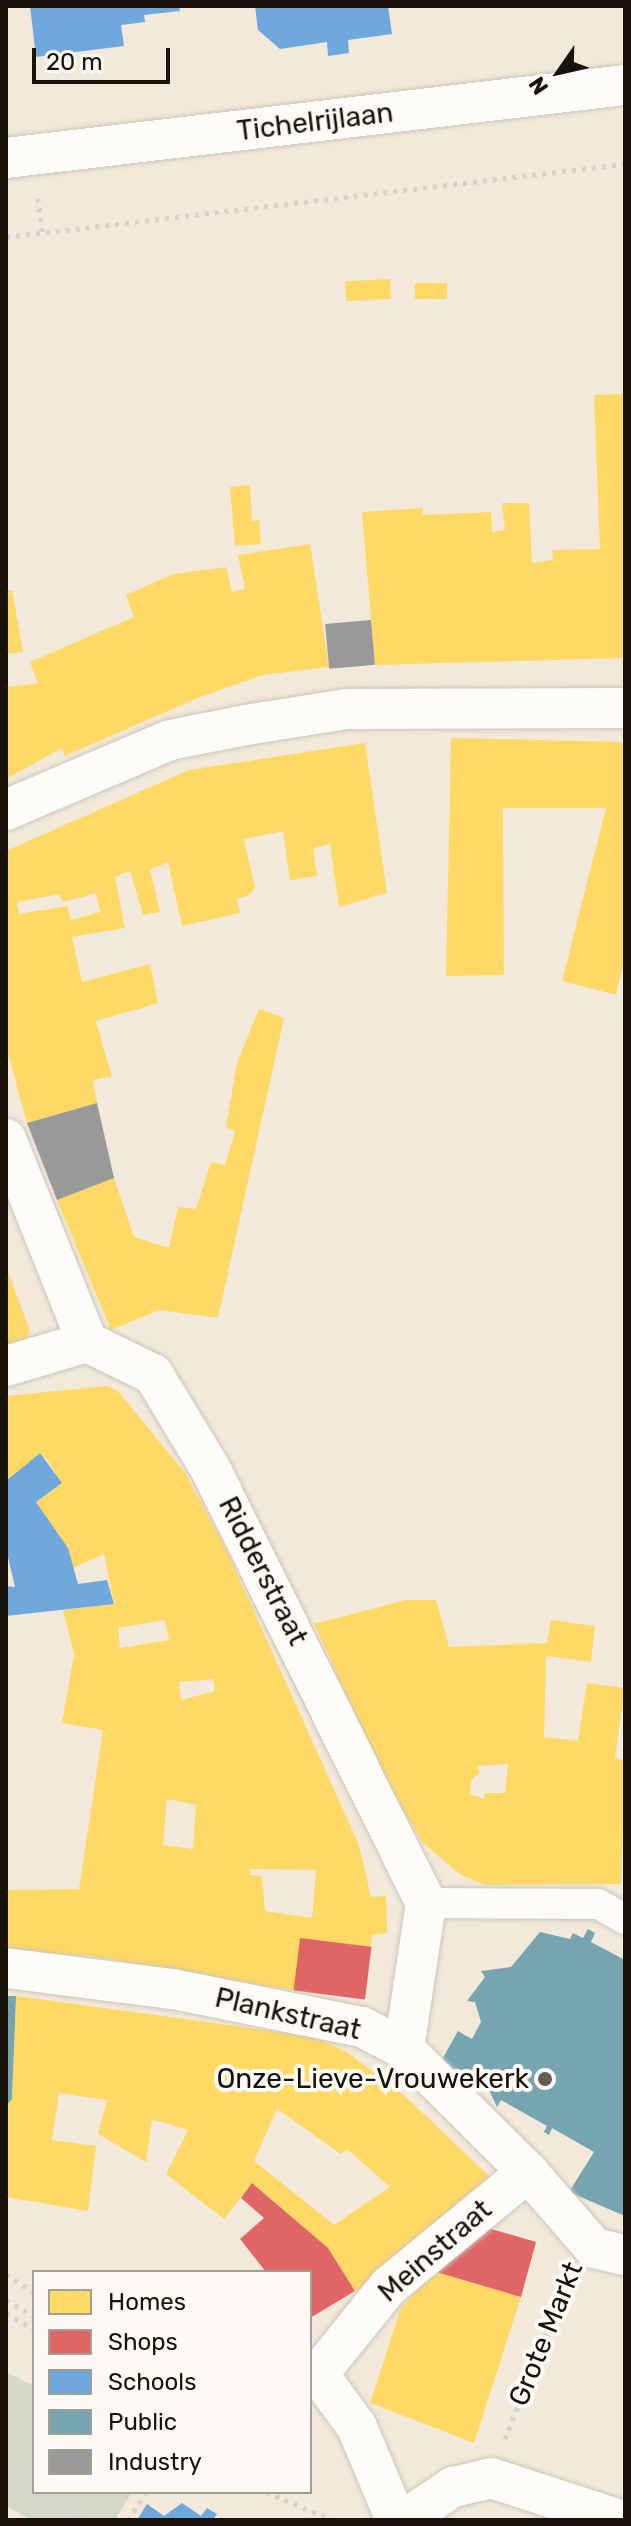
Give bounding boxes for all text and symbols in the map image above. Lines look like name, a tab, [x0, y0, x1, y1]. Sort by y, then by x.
scale bar	[36, 32, 174, 82]
north arrow	[519, 32, 599, 112]
text: 20 m	[46, 48, 103, 76]
text: N	[523, 72, 554, 100]
street label: Tichelrijlaan	[235, 96, 395, 148]
street label: Ridderstraat	[211, 1491, 315, 1651]
street label: Plankstraat	[212, 1981, 364, 2047]
place label: Onze-Lieve-Vrouwekerk	[216, 2062, 529, 2096]
marker: Onze-Lieve-Vrouwekerk	[536, 2070, 554, 2088]
street label: Meinstraat	[372, 2193, 498, 2309]
street label: Grote Markt	[502, 2257, 590, 2411]
legend	[32, 2270, 312, 2494]
text: Homes	[108, 2288, 186, 2316]
text: Shops	[108, 2328, 178, 2356]
text: Schools	[108, 2368, 196, 2396]
text: Public	[108, 2408, 177, 2436]
text: Industry	[108, 2448, 202, 2476]

